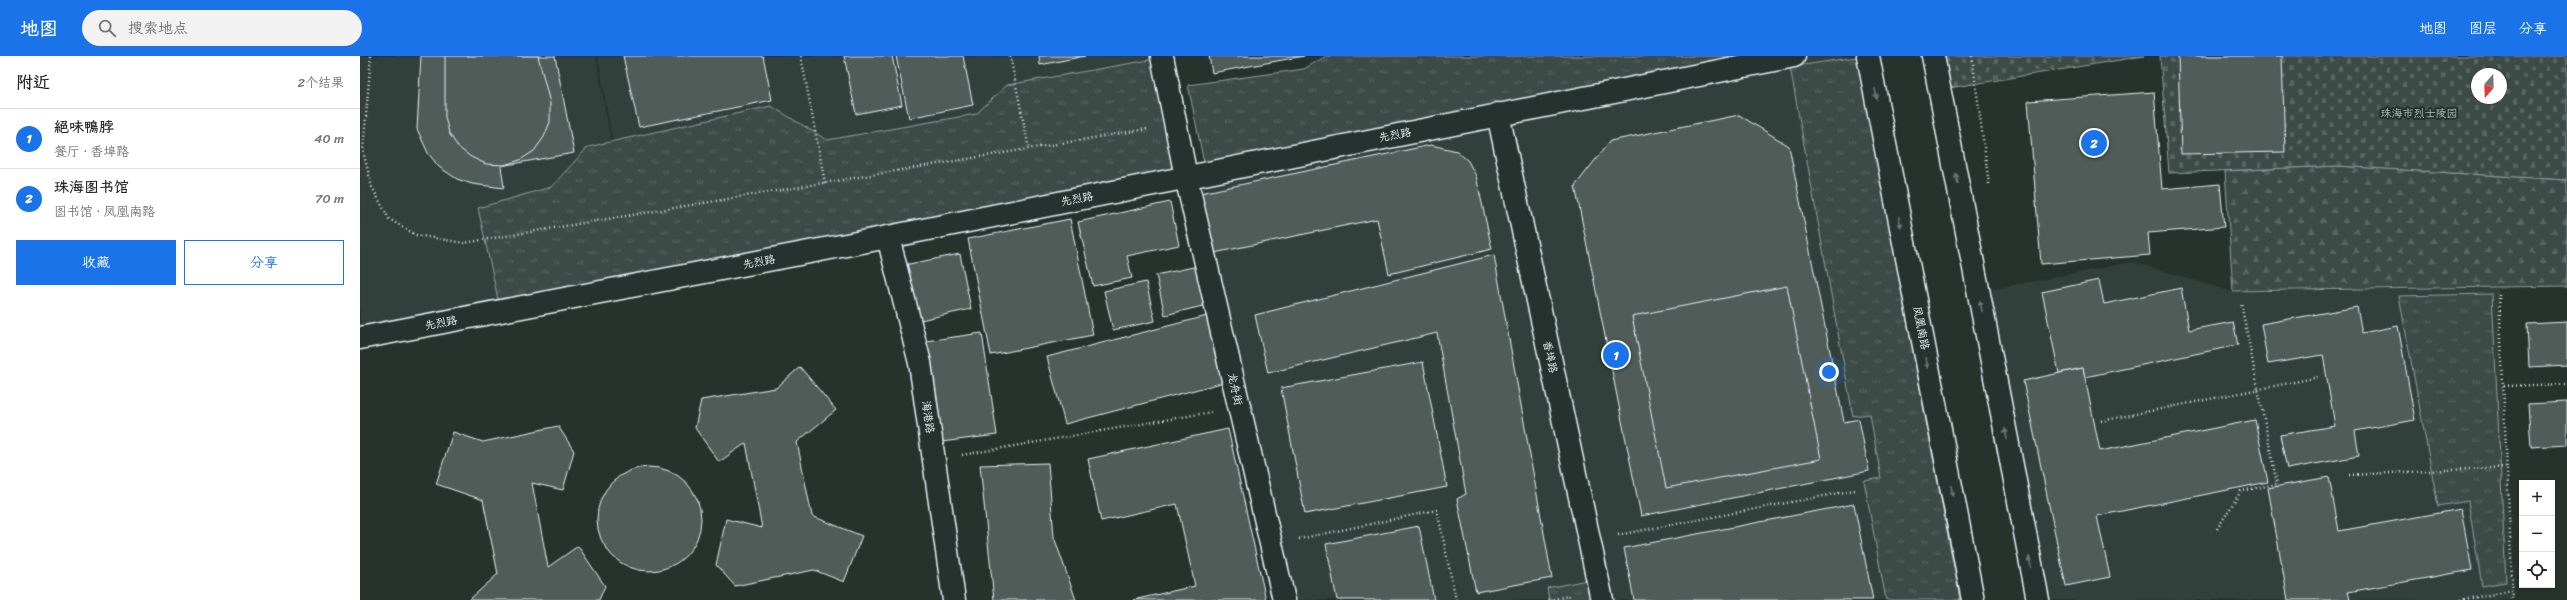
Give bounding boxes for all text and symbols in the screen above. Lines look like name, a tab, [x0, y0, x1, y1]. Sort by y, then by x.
search box	[82, 10, 362, 46]
text: 地图	[20, 12, 58, 45]
text: 搜索地点	[128, 15, 188, 41]
text: 地图	[2419, 16, 2447, 41]
text: 图层	[2469, 16, 2497, 41]
text: 分享	[2519, 16, 2547, 41]
icon: search	[96, 17, 118, 39]
text: 附近	[16, 67, 50, 97]
north arrow	[2471, 68, 2507, 104]
text: 2个结果	[297, 71, 344, 94]
one-way arrow	[1873, 88, 1879, 100]
park label: 珠海市烈士陵园	[2381, 104, 2458, 123]
text: 絕味鴨脖	[54, 114, 114, 140]
street label: 先烈路	[1377, 123, 1413, 147]
text: 1	[26, 127, 32, 150]
text: 40 m	[314, 127, 344, 150]
pin: 2	[2081, 128, 2107, 158]
text: 餐厅 · 香埠路	[54, 140, 129, 163]
one-way arrow	[1954, 173, 1960, 185]
text: 珠海图书馆	[54, 174, 129, 200]
text: 2	[25, 187, 33, 210]
text: 70 m	[315, 187, 344, 210]
street label: 先烈路	[1059, 187, 1095, 211]
text: 图书馆 · 凤凰南路	[54, 200, 155, 223]
one-way arrow	[1898, 216, 1904, 228]
button: 收藏	[16, 240, 176, 285]
button: 分享	[184, 240, 344, 285]
street label: 先烈路	[741, 250, 777, 274]
one-way arrow	[1978, 300, 1984, 312]
street label: 凤凰南路	[1907, 305, 1935, 351]
street label: 先烈路	[423, 311, 459, 335]
street label: 香埠路	[1537, 339, 1563, 375]
pin: 1	[1603, 340, 1629, 370]
one-way arrow	[1925, 357, 1931, 370]
your location	[1819, 362, 1839, 382]
street label: 龙舟街	[1222, 371, 1248, 408]
street label: 海港路	[916, 399, 940, 435]
one-way arrow	[2003, 428, 2009, 440]
map controls	[2519, 480, 2555, 588]
button: +	[2519, 480, 2555, 516]
one-way arrow	[1949, 485, 1955, 497]
button: −	[2519, 516, 2555, 552]
button: locate	[2519, 552, 2555, 588]
one-way arrow	[2027, 556, 2033, 568]

